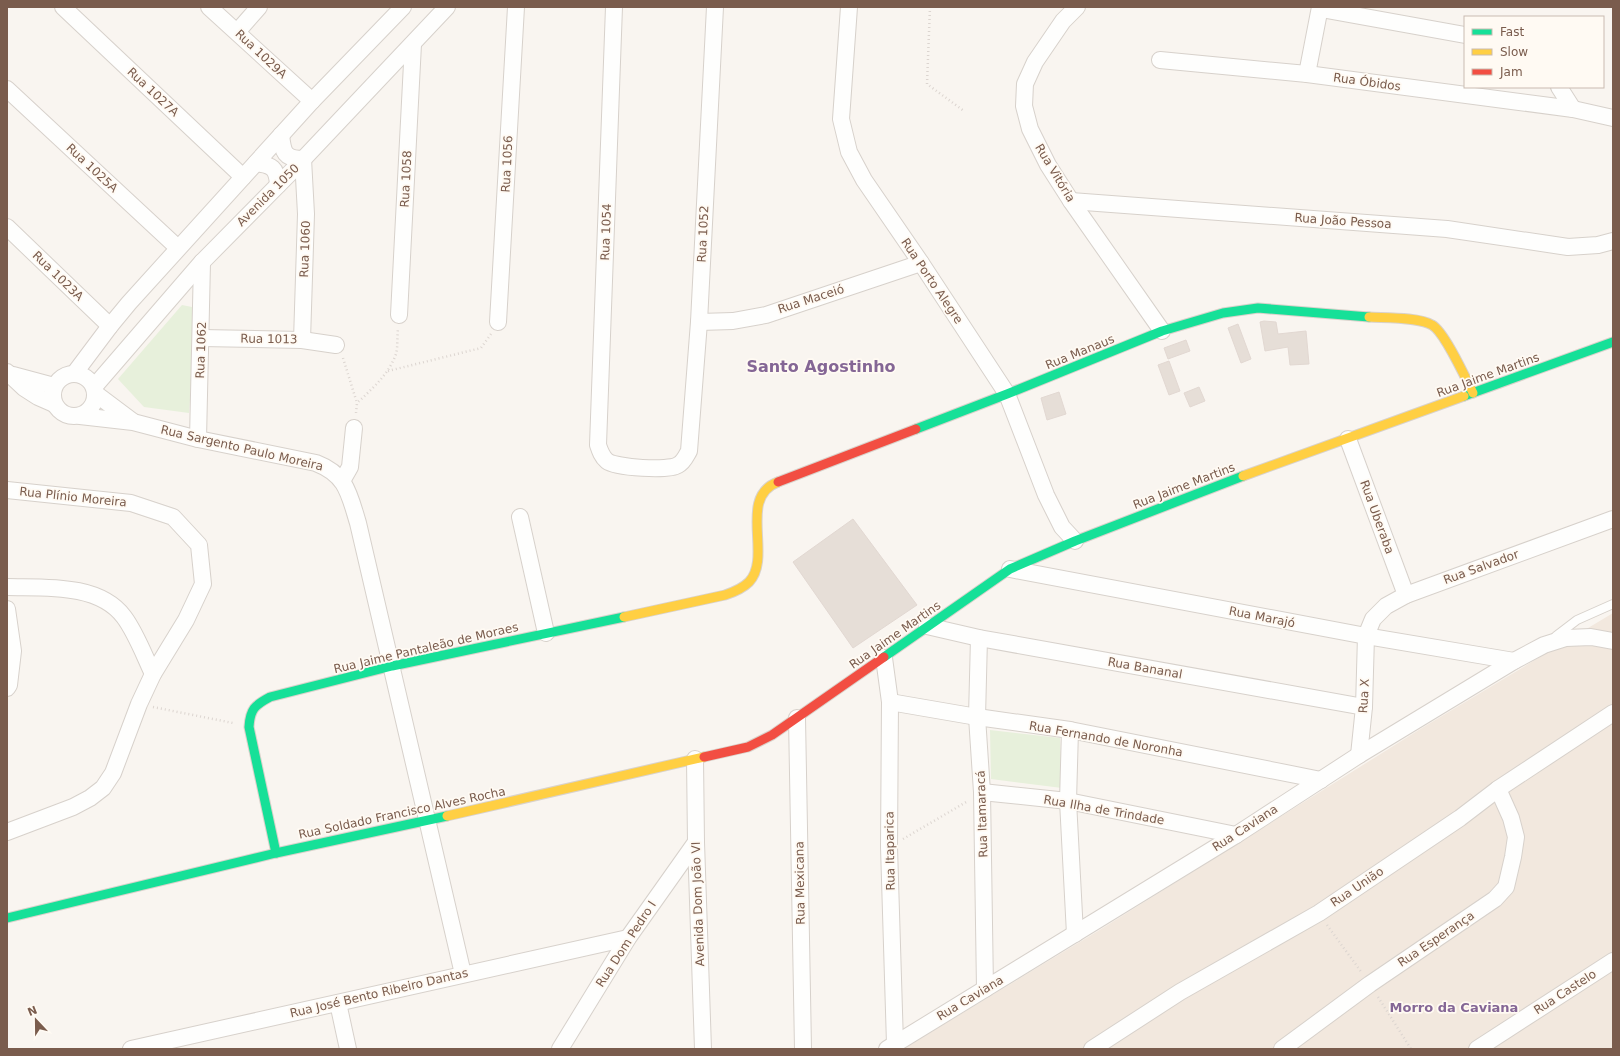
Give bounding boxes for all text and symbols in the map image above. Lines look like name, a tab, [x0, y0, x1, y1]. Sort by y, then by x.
legend	[1464, 16, 1604, 88]
text: Fast	[1500, 25, 1524, 39]
street label: Rua 1029A	[232, 27, 290, 82]
text: Slow	[1500, 45, 1528, 59]
street label: Rua 1027A	[124, 65, 182, 120]
text: Jam	[1499, 65, 1523, 79]
street label: Rua Óbidos	[1332, 69, 1402, 94]
street label: Rua 1056	[499, 135, 515, 193]
street label: Rua 1025A	[63, 141, 121, 196]
street label: Rua Vitória	[1032, 141, 1078, 205]
street label: Rua 1058	[398, 150, 414, 208]
street label: Avenida 1050	[234, 161, 302, 229]
street label: Rua 1054	[598, 203, 614, 261]
street label: Rua 1052	[695, 205, 711, 263]
street label: Rua João Pessoa	[1294, 211, 1392, 231]
street label: Rua 1060	[297, 220, 313, 278]
street label: Rua Porto Alegre	[898, 236, 966, 326]
street label: Rua 1023A	[30, 248, 87, 304]
street label: Rua Maceió	[776, 282, 846, 316]
street label: Rua 1062	[193, 321, 209, 379]
street label: Rua 1013	[240, 332, 298, 346]
street label: Rua Manaus	[1043, 332, 1117, 372]
street label: Rua Jaime Martins	[1435, 350, 1541, 400]
district label: Santo Agostinho	[746, 357, 896, 376]
street label: Rua Sargento Paulo Moreira	[159, 422, 325, 474]
street label: Rua Jaime Martins	[1131, 460, 1237, 512]
street label: Rua Uberaba	[1357, 478, 1397, 556]
street label: Rua Plínio Moreira	[19, 484, 127, 510]
street label: Rua Salvador	[1441, 547, 1521, 587]
street label: Rua Jaime Martins	[847, 598, 943, 672]
street label: Rua Marajó	[1228, 604, 1296, 630]
street label: Rua Jaime Pantaleão de Moraes	[332, 620, 520, 676]
street label: Rua Bananal	[1107, 655, 1183, 681]
street label: Rua X	[1356, 678, 1372, 714]
street label: Rua Fernando de Noronha	[1028, 719, 1184, 759]
street label: Rua Itamaracá	[973, 770, 991, 858]
street label: Rua Soldado Francisco Alves Rocha	[297, 784, 507, 842]
street label: Rua Ilha de Trindade	[1042, 792, 1166, 828]
street label: Rua Caviana	[1210, 802, 1280, 854]
street label: Rua Itaparica	[882, 811, 898, 891]
street label: Avenida Dom João VI	[689, 841, 707, 967]
street label: Rua Mexicana	[792, 841, 808, 925]
street label: Rua União	[1328, 864, 1386, 910]
street label: Rua Dom Pedro I	[593, 898, 659, 990]
street label: Rua Esperança	[1395, 908, 1477, 970]
street label: Rua José Bento Ribeiro Dantas	[289, 966, 469, 1020]
street label: Rua Castelo	[1531, 967, 1599, 1017]
street label: Rua Caviana	[934, 973, 1006, 1023]
north arrow	[16, 1000, 56, 1040]
district label: Morro da Caviana	[1390, 1000, 1518, 1015]
text: N	[26, 1003, 39, 1019]

